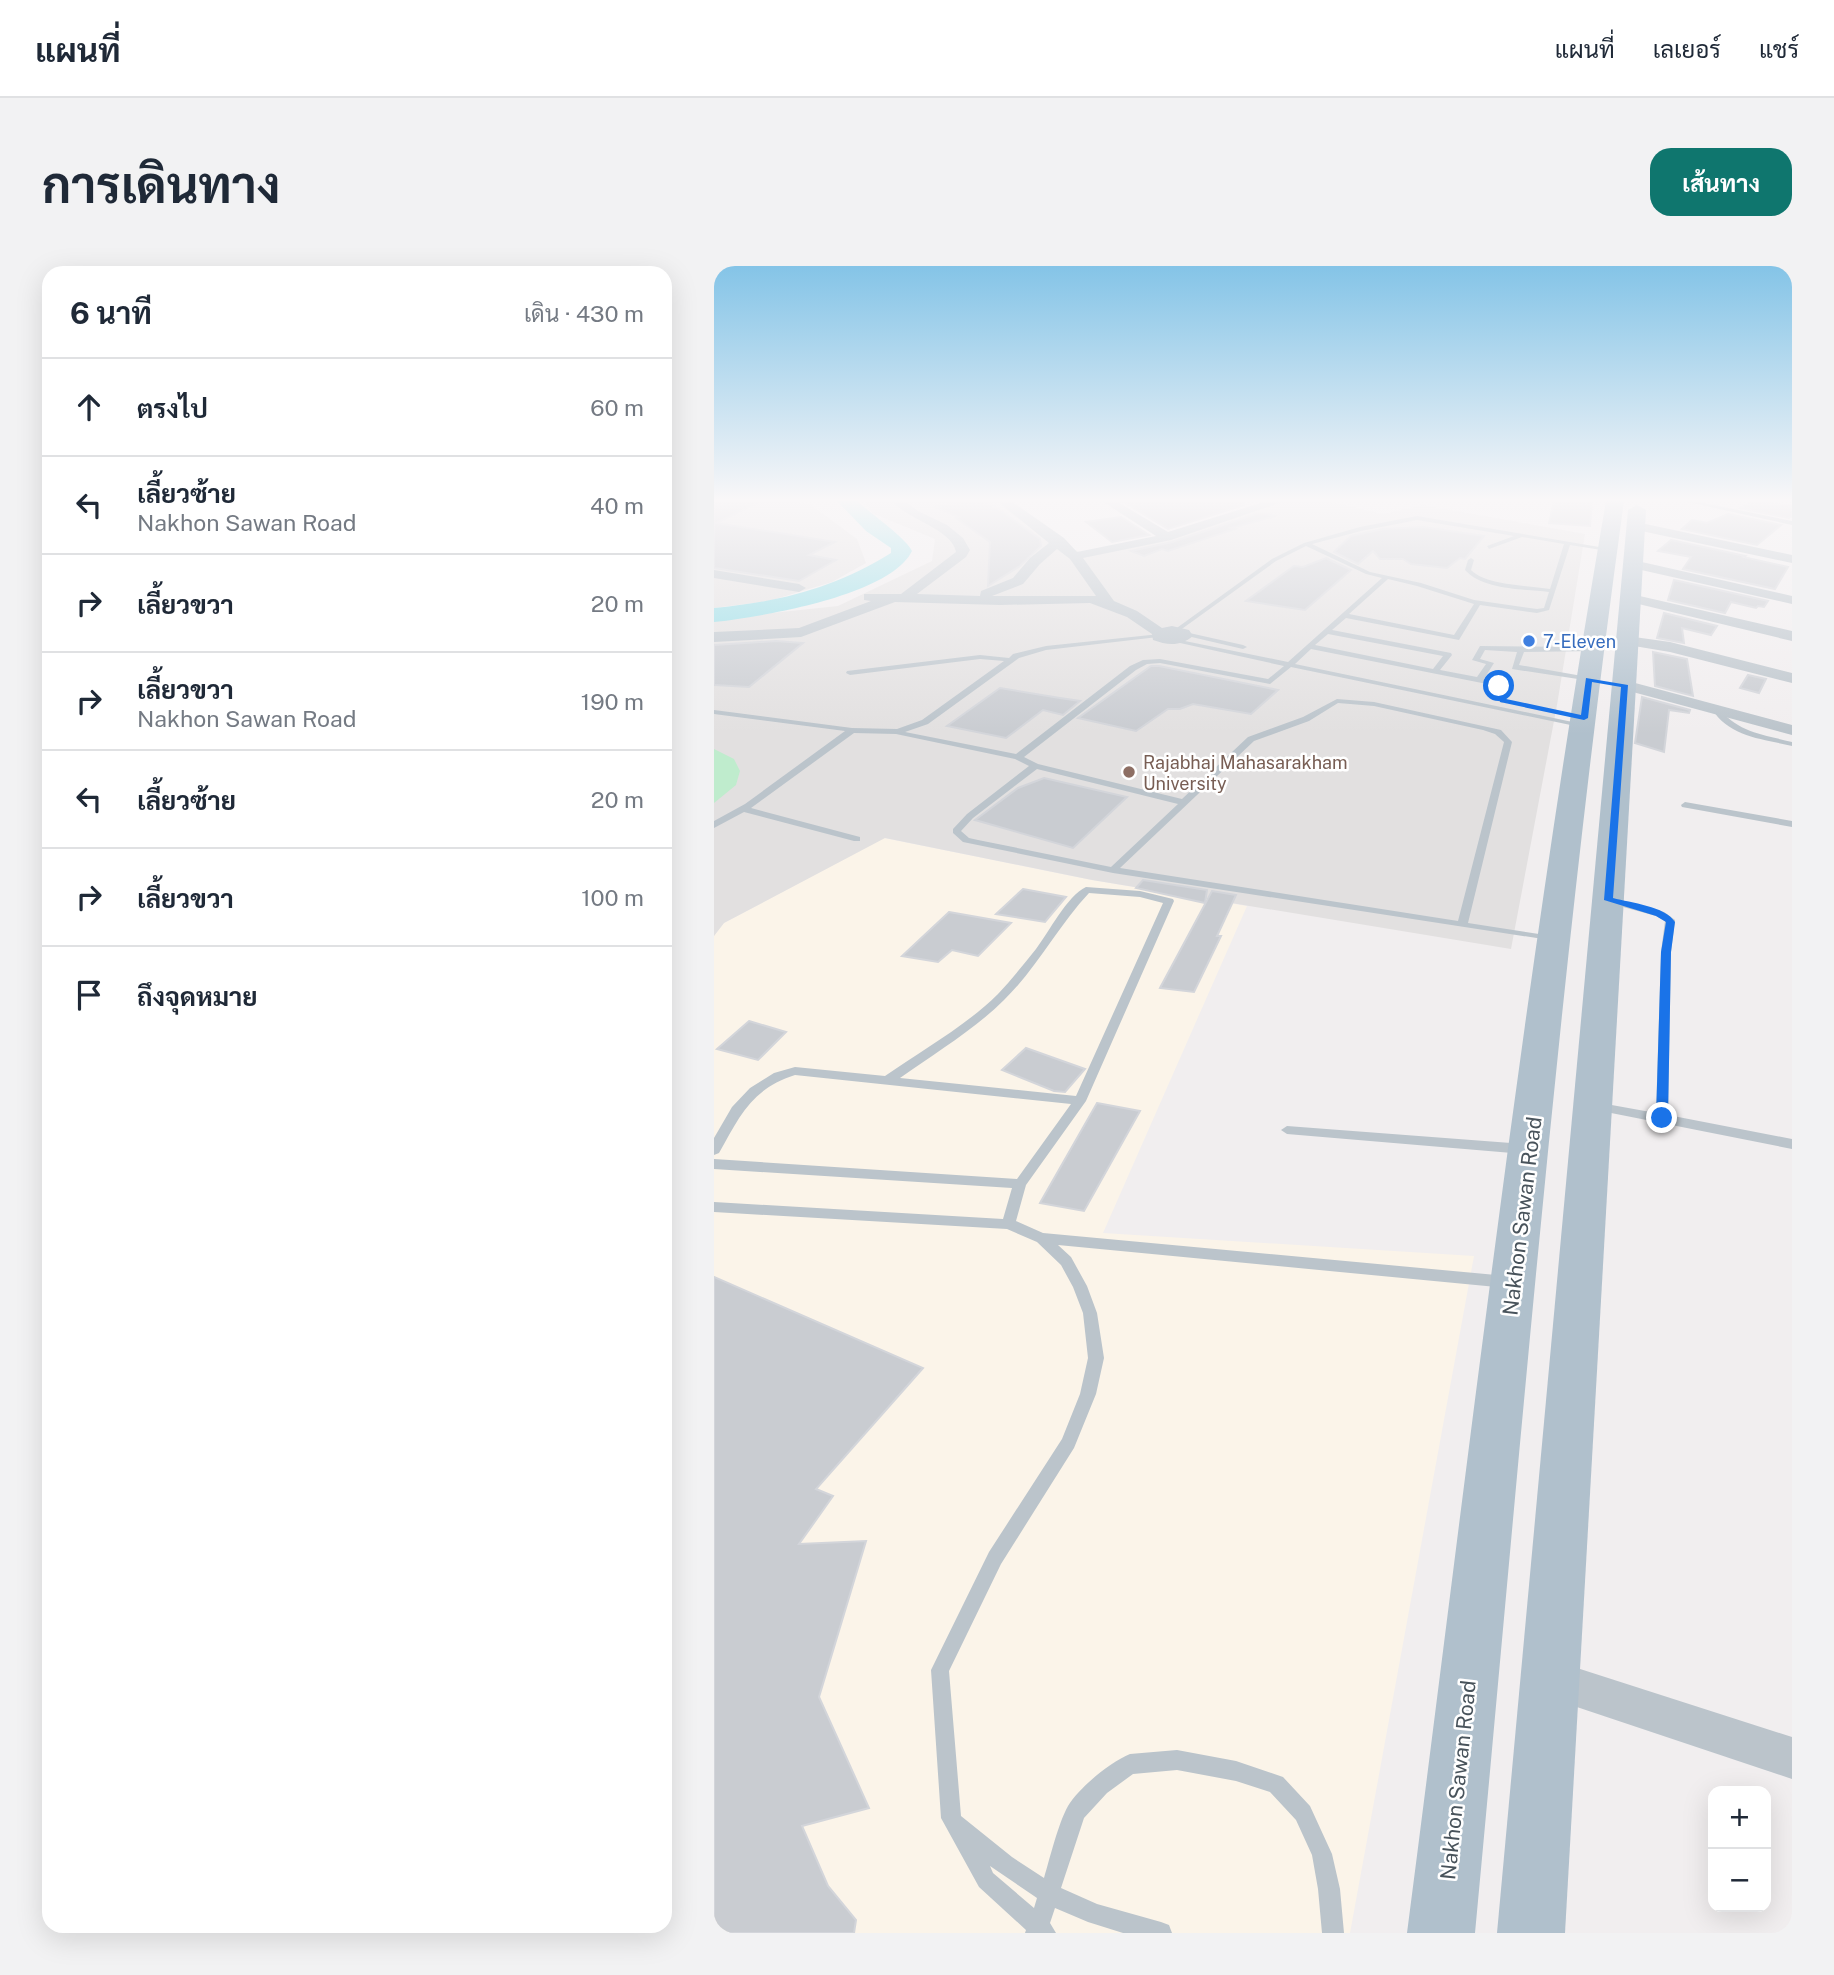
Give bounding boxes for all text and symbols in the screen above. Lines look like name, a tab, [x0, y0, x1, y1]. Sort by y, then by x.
text: แผนที่	[35, 31, 121, 69]
text: แผนที่	[1555, 35, 1615, 63]
text: เลเยอร์	[1653, 35, 1721, 63]
text: แชร์	[1759, 35, 1799, 63]
button: เส้นทาง	[1650, 148, 1792, 216]
text: การเดินทาง	[42, 156, 280, 214]
text: 6 นาที	[70, 295, 152, 331]
text: เดิน · 430 m	[524, 300, 644, 327]
icon: ahead	[70, 388, 108, 426]
text: ตรงไป	[137, 393, 208, 424]
text: 60 m	[590, 394, 644, 421]
text: เลี้ยวซ้าย	[137, 478, 236, 509]
icon: left	[70, 486, 108, 524]
text: 40 m	[590, 492, 644, 519]
text: Nakhon Sawan Road	[137, 509, 356, 536]
icon: right	[70, 584, 108, 622]
text: เลี้ยวขวา	[137, 589, 234, 620]
text: 20 m	[591, 590, 644, 617]
place label: 7-Eleven	[1543, 631, 1616, 652]
marker: 7-Eleven	[1521, 633, 1537, 649]
route start	[1483, 670, 1514, 701]
text: เลี้ยวขวา	[137, 674, 234, 705]
icon: right	[70, 682, 108, 720]
text: 190 m	[581, 688, 644, 715]
text: Nakhon Sawan Road	[137, 705, 356, 732]
place label: Rajabhaj Mahasarakham University	[1143, 752, 1348, 794]
marker: Rajabhaj Mahasarakham University	[1121, 764, 1137, 780]
icon: left	[70, 780, 108, 818]
text: เลี้ยวซ้าย	[137, 785, 236, 816]
text: 20 m	[591, 786, 644, 813]
icon: right	[70, 878, 108, 916]
text: เลี้ยวขวา	[137, 883, 234, 914]
text: 100 m	[581, 884, 644, 911]
icon: arrive	[70, 976, 108, 1014]
text: ถึงจุดหมาย	[137, 981, 258, 1012]
route end	[1646, 1102, 1677, 1133]
street label: Nakhon Sawan Road	[1497, 1115, 1547, 1317]
street label: Nakhon Sawan Road	[1435, 1679, 1481, 1881]
map controls	[1708, 1786, 1771, 1912]
button: +	[1708, 1786, 1771, 1849]
button: −	[1708, 1849, 1771, 1912]

